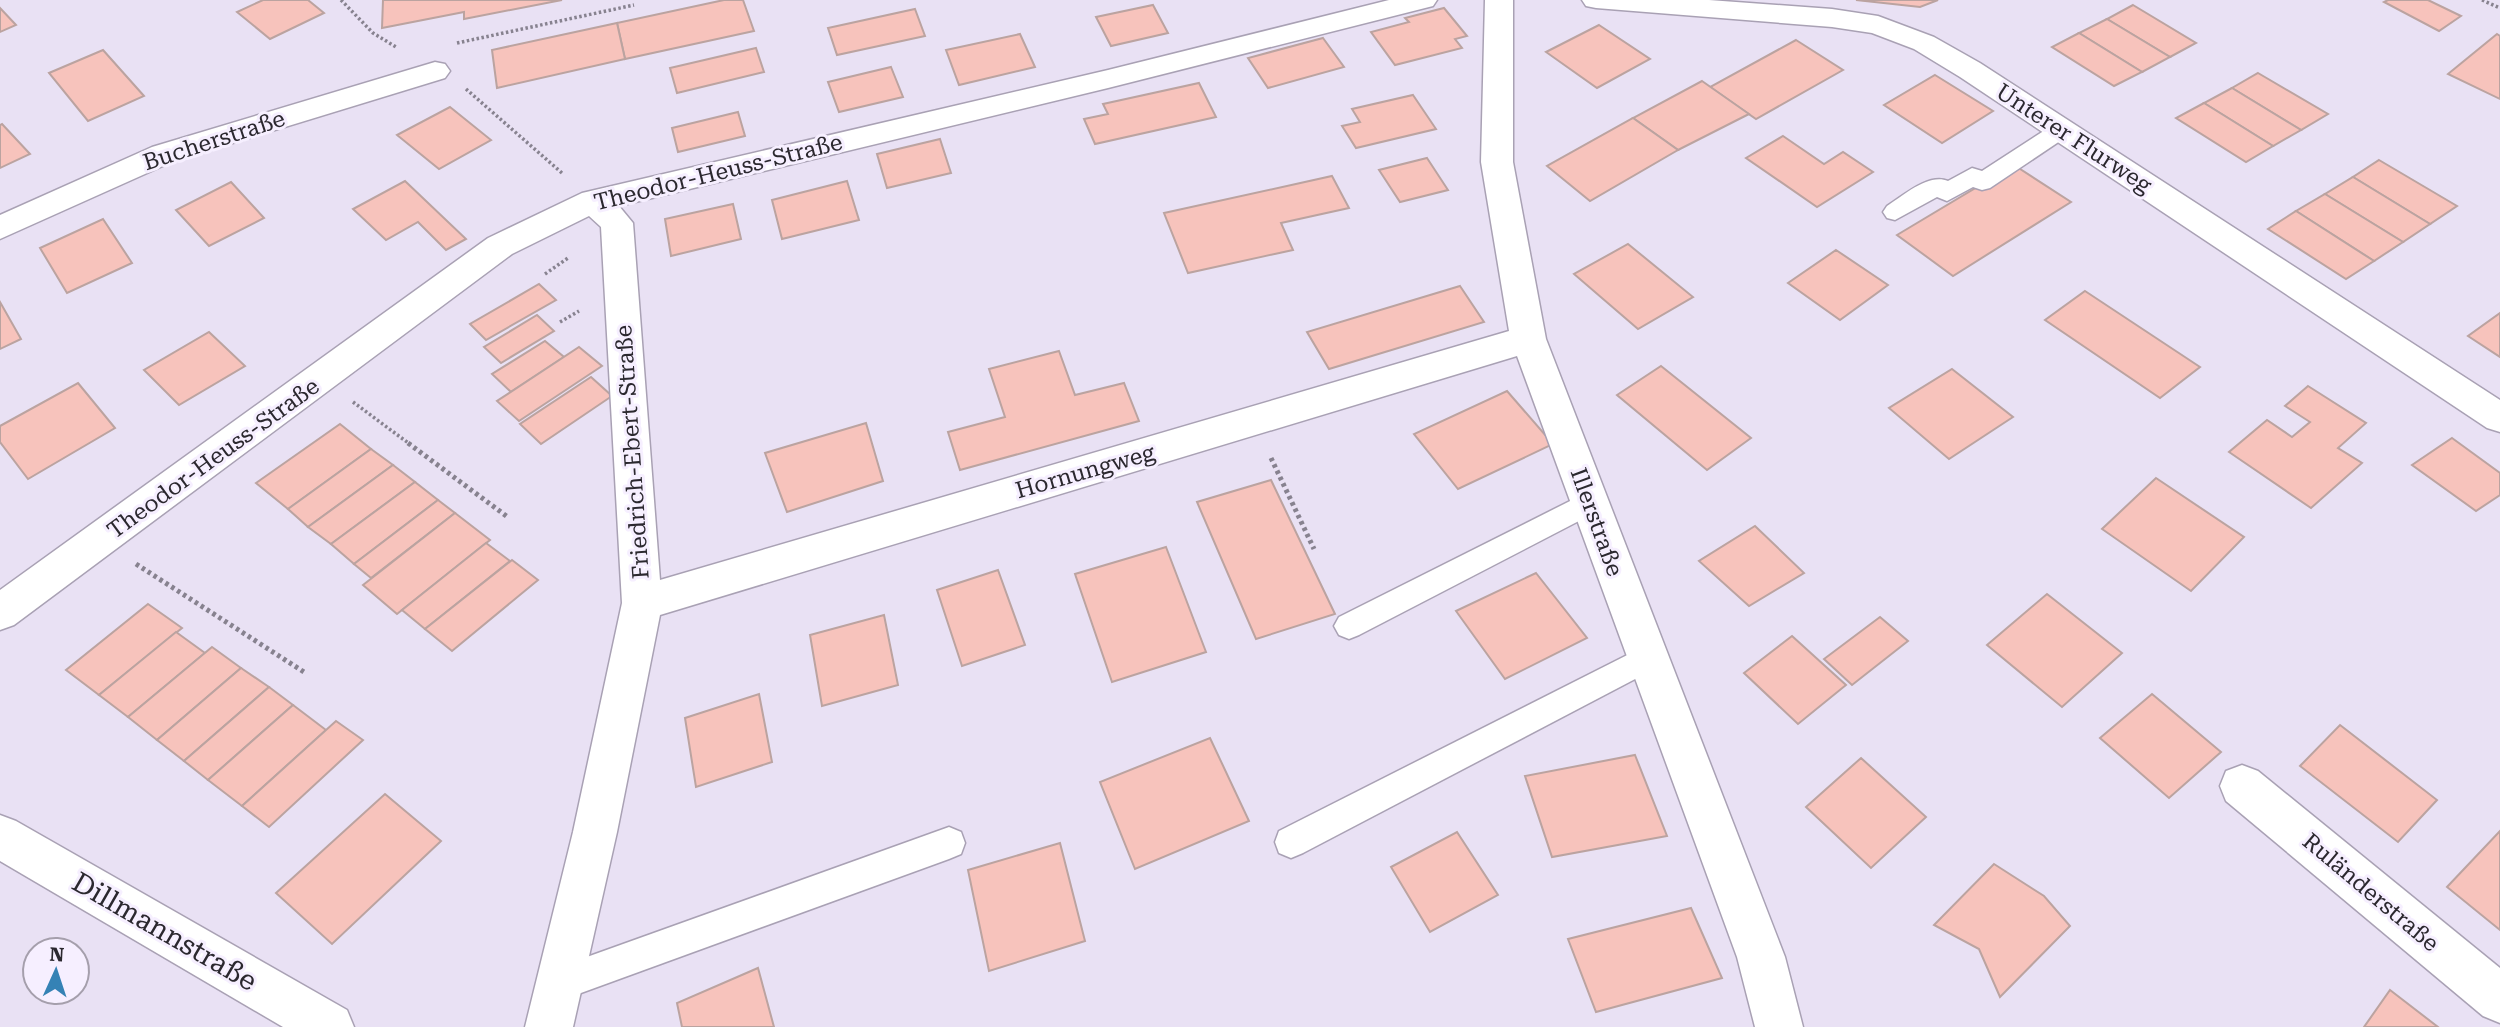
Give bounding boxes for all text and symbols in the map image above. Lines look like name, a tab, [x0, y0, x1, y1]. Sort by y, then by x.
street label: Unterer Flurweg	[1991, 78, 2157, 199]
street label: Bucherstraße	[140, 105, 288, 176]
street label: Theodor-Heuss-Straße	[591, 129, 845, 216]
street label: Friedrich-Ebert-Straße	[610, 324, 655, 580]
street label: Theodor-Heuss-Straße	[102, 373, 324, 544]
street label: Hornungweg	[1012, 439, 1158, 504]
street label: Illerstraße	[1565, 464, 1629, 580]
street label: Ruländerstraße	[2297, 828, 2444, 957]
street label: Dillmannstraße	[67, 865, 263, 998]
north arrow	[21, 936, 91, 1006]
text: N	[49, 943, 65, 966]

